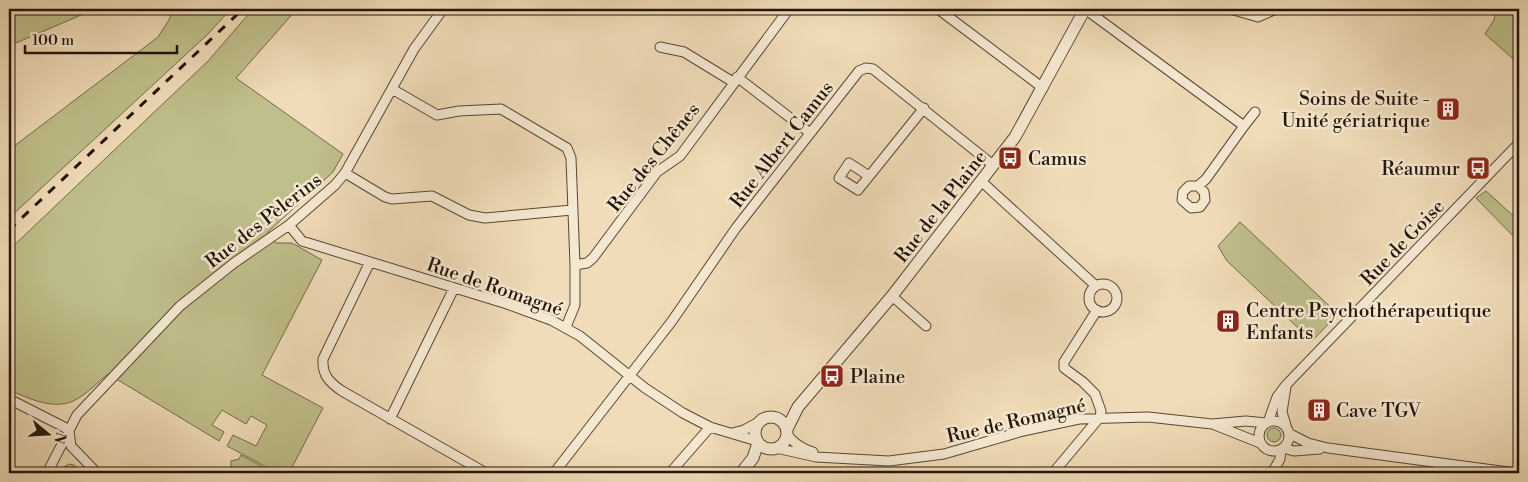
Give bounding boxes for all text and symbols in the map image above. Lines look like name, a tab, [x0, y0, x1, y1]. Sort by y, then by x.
scale bar	[25, 22, 178, 54]
text: 100 m	[32, 31, 74, 50]
street label: Rue Albert Camus	[725, 76, 839, 213]
place label: Soins de Suite - Unité gériatrique	[1282, 87, 1430, 133]
building icon: Soins de Suite - Unité gériatrique	[1435, 96, 1461, 122]
street label: Rue des Chênes	[603, 98, 705, 217]
bus stop icon: Camus	[997, 145, 1023, 171]
street label: Rue de la Plaine	[889, 146, 992, 268]
place label: Camus	[1028, 147, 1086, 171]
bus stop icon: Réaumur	[1465, 155, 1491, 181]
place label: Réaumur	[1381, 157, 1460, 181]
street label: Rue des Pèlerins	[201, 168, 327, 274]
street label: Rue de Goise	[1356, 195, 1450, 291]
street label: Rue de Romagné	[423, 252, 566, 321]
place label: Centre Psychothérapeutique Enfants	[1246, 299, 1491, 345]
building icon: Centre Psychothérapeutique Enfants	[1215, 308, 1241, 334]
bus stop icon: Plaine	[819, 363, 845, 389]
place label: Plaine	[850, 365, 905, 389]
street label: Rue de Romagné	[944, 393, 1088, 449]
building icon: Cave TGV	[1306, 397, 1332, 423]
place label: Cave TGV	[1336, 399, 1421, 423]
north arrow	[22, 410, 72, 460]
text: N	[49, 430, 70, 446]

